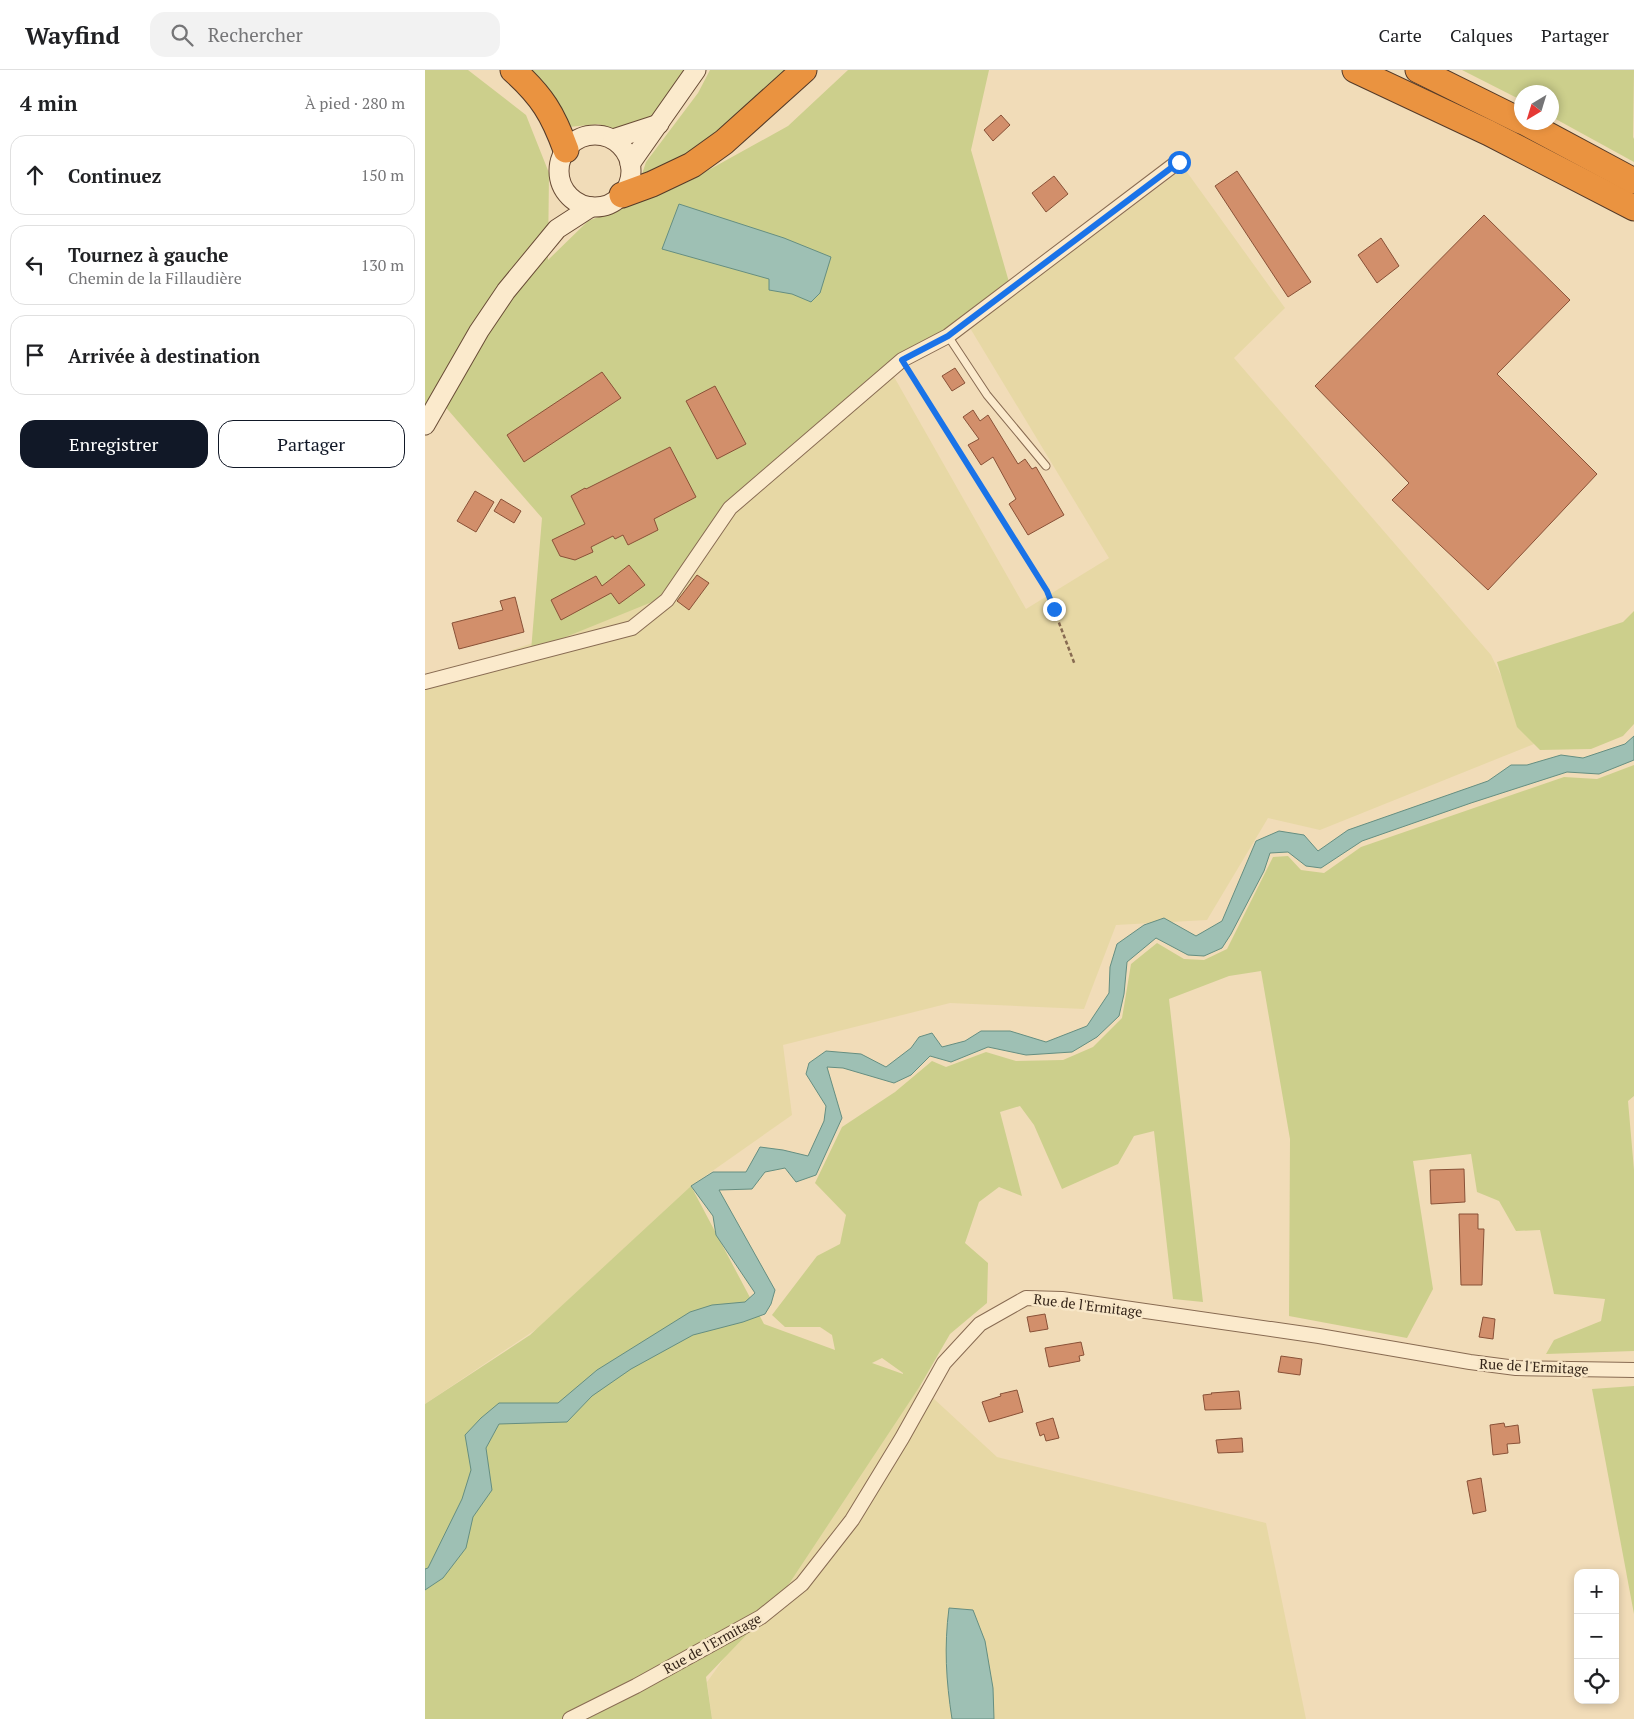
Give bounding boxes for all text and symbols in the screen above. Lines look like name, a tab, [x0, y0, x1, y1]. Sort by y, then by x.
search box	[150, 12, 500, 57]
text: Wayfind	[25, 19, 120, 51]
icon: search	[168, 21, 196, 49]
text: Rechercher	[208, 22, 303, 47]
text: Carte	[1379, 23, 1422, 47]
text: Calques	[1450, 23, 1513, 47]
text: Partager	[1541, 23, 1609, 47]
north arrow	[1514, 85, 1559, 130]
text: 4 min	[20, 89, 77, 117]
text: À pied · 280 m	[305, 92, 405, 114]
route start	[1168, 151, 1191, 174]
icon: ahead	[21, 161, 49, 189]
text: Continuez	[68, 163, 161, 188]
text: 150 m	[361, 164, 404, 186]
text: Tournez à gauche	[68, 242, 229, 267]
icon: left	[21, 251, 49, 279]
text: 130 m	[361, 254, 404, 276]
text: Chemin de la Fillaudière	[68, 267, 242, 289]
icon: arrive	[21, 341, 49, 369]
text: Arrivée à destination	[68, 343, 260, 368]
button: Enregistrer	[20, 420, 208, 468]
button: Partager	[218, 420, 405, 468]
route end	[1043, 598, 1066, 621]
street label: Rue de l'Ermitage	[1033, 1289, 1143, 1321]
street label: Rue de l'Ermitage	[1479, 1354, 1589, 1378]
map controls	[1574, 1569, 1619, 1704]
button: +	[1574, 1569, 1619, 1614]
street label: Rue de l'Ermitage	[660, 1608, 764, 1678]
button: −	[1574, 1614, 1619, 1659]
button: locate	[1574, 1659, 1619, 1704]

